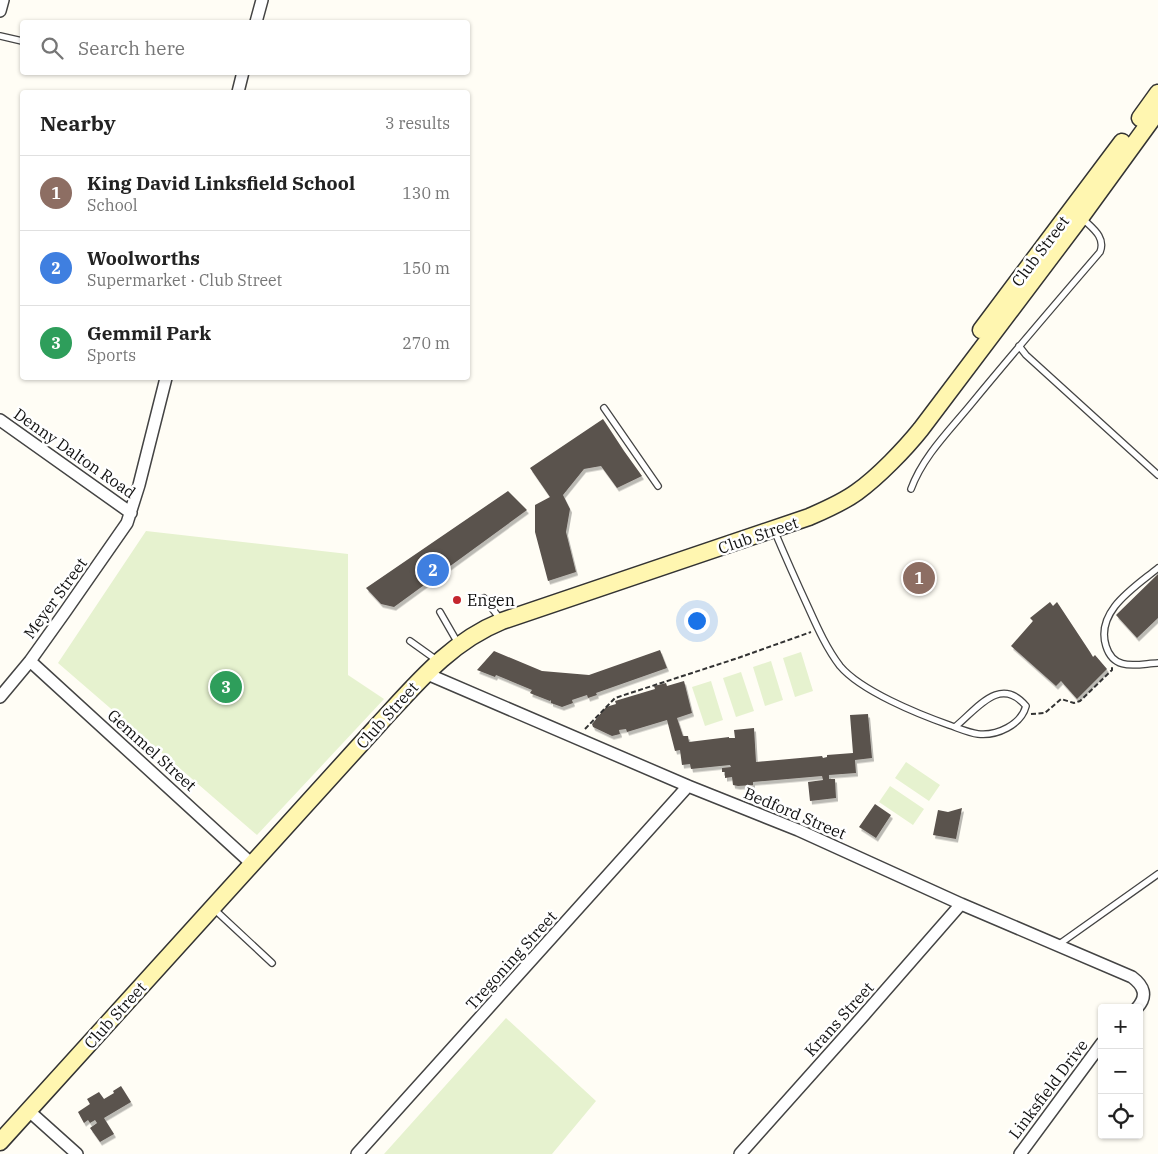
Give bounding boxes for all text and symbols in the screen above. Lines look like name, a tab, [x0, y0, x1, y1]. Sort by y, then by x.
search box	[20, 20, 470, 75]
icon: search	[38, 34, 66, 62]
text: Search here	[78, 36, 185, 60]
text: Nearby	[40, 109, 116, 137]
text: 3 results	[385, 113, 450, 133]
text: King David Linksfield School	[87, 171, 355, 195]
text: 1	[51, 183, 61, 203]
text: 130 m	[402, 183, 450, 203]
text: School	[87, 195, 138, 215]
street label: Club Street	[1007, 211, 1073, 290]
text: Woolworths	[87, 246, 200, 270]
text: 2	[51, 258, 61, 278]
text: 150 m	[402, 258, 450, 278]
text: Supermarket · Club Street	[87, 270, 282, 290]
text: Gemmil Park	[87, 321, 211, 345]
text: 3	[51, 333, 61, 353]
text: 270 m	[402, 333, 450, 353]
text: Sports	[87, 345, 136, 365]
street label: Denny Dalton Road	[10, 404, 140, 503]
street label: Club Street	[715, 512, 801, 558]
pin: 2	[417, 551, 449, 589]
street label: Meyer Street	[19, 553, 91, 642]
pin: 1	[903, 559, 935, 597]
place label: Engen	[467, 590, 515, 610]
marker: Engen	[451, 594, 463, 606]
your location	[684, 608, 710, 634]
pin: 3	[210, 668, 242, 706]
street label: Club Street	[352, 677, 423, 753]
street label: Gemmel Street	[103, 705, 201, 795]
street label: Bedford Street	[741, 782, 849, 844]
street label: Tregoning Street	[461, 906, 561, 1014]
street label: Club Street	[80, 977, 151, 1053]
street label: Krans Street	[800, 977, 878, 1060]
map controls	[1098, 1004, 1143, 1139]
button: +	[1098, 1004, 1143, 1049]
street label: Linksfield Drive	[1004, 1035, 1092, 1143]
button: −	[1098, 1049, 1143, 1094]
button: locate	[1098, 1094, 1143, 1139]

